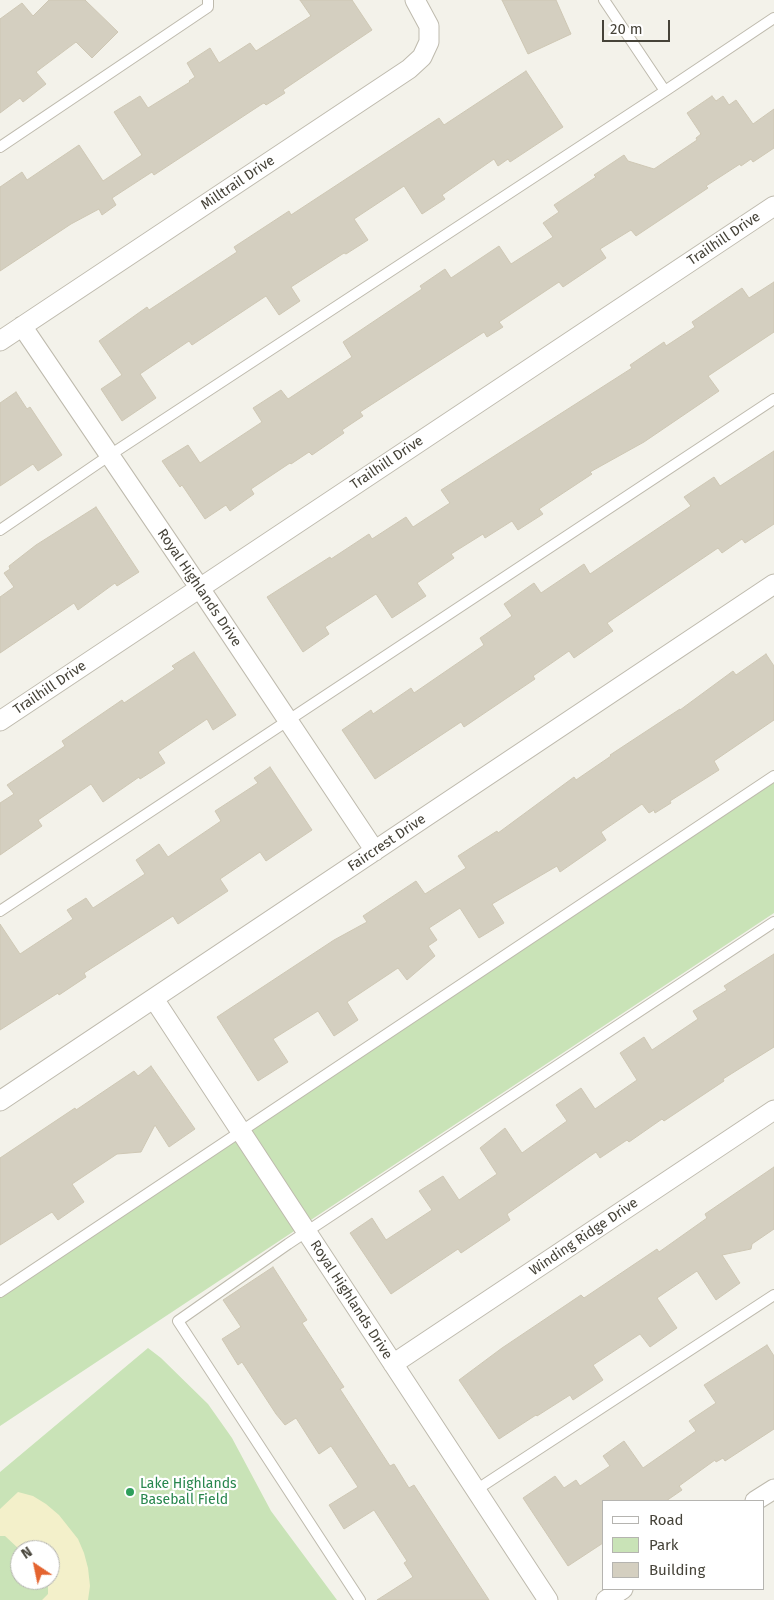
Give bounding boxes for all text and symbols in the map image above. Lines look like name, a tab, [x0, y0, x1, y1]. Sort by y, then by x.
scale bar	[604, 10, 672, 42]
text: 20 m	[610, 20, 643, 38]
street label: Milltrail Drive	[198, 152, 278, 214]
street label: Trailhill Drive	[684, 208, 764, 270]
street label: Trailhill Drive	[347, 432, 427, 494]
street label: Royal Highlands Drive	[153, 526, 245, 650]
street label: Trailhill Drive	[10, 657, 90, 719]
street label: Faircrest Drive	[345, 811, 429, 875]
street label: Winding Ridge Drive	[527, 1194, 641, 1280]
street label: Royal Highlands Drive	[306, 1237, 396, 1363]
place label: Lake Highlands Baseball Field	[140, 1476, 237, 1508]
marker: Lake Highlands Baseball Field	[124, 1486, 136, 1498]
legend	[602, 1500, 764, 1590]
text: Road	[649, 1511, 684, 1529]
text: Park	[649, 1536, 679, 1554]
north arrow	[10, 1540, 60, 1590]
text: N	[18, 1543, 35, 1563]
text: Building	[649, 1561, 705, 1579]

